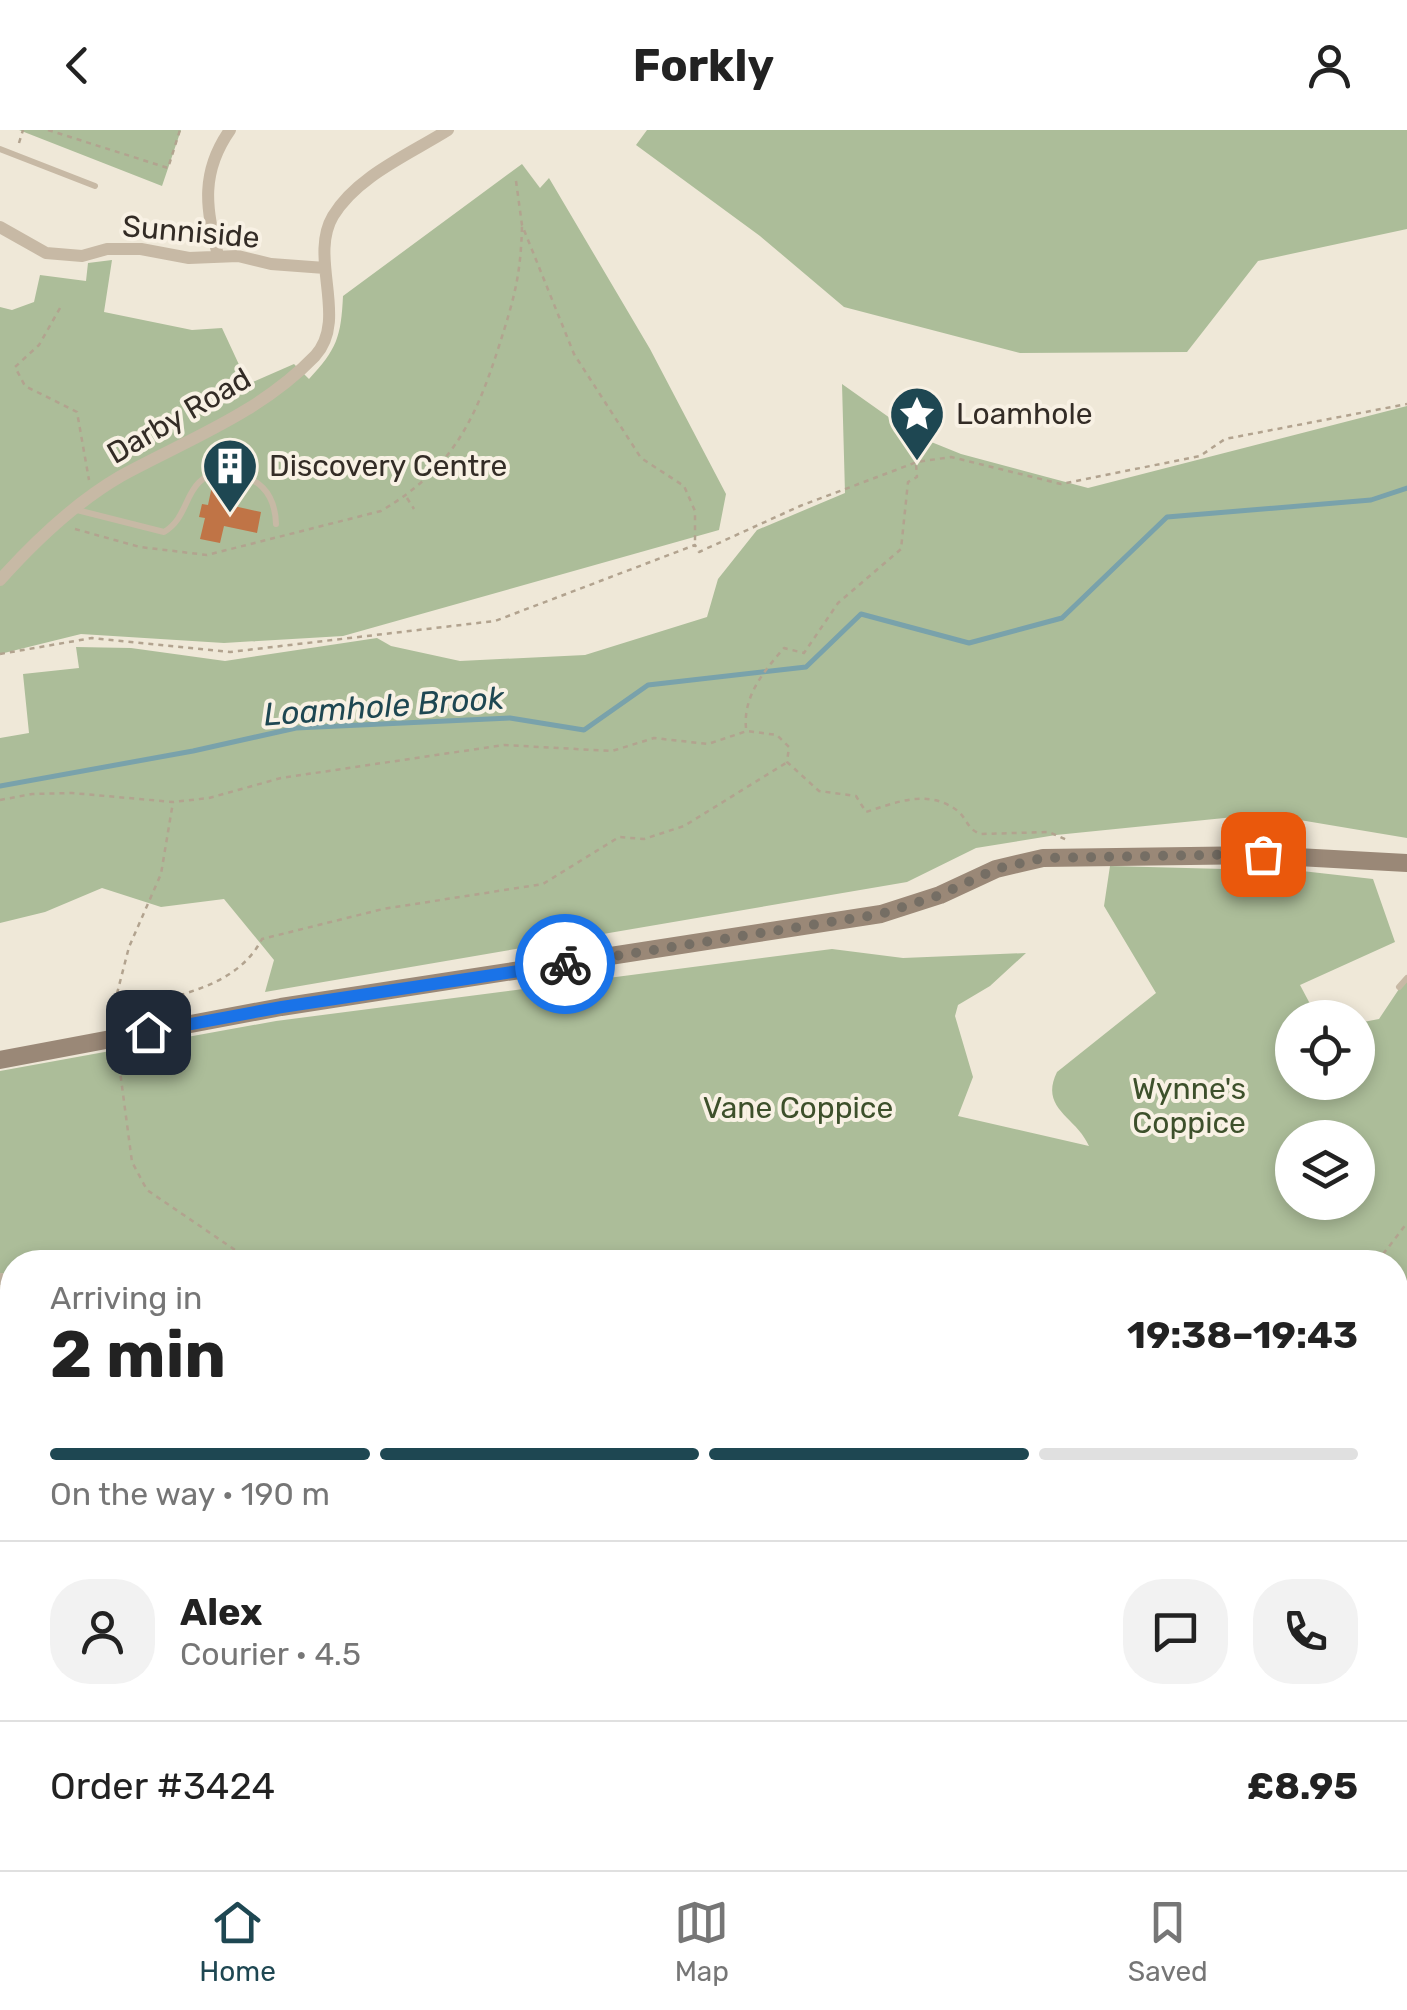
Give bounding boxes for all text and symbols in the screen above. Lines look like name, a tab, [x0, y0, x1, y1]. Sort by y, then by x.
icon: back	[50, 38, 105, 93]
icon: person	[1302, 38, 1357, 93]
text: Forkly	[633, 39, 774, 92]
street label: Sunniside	[121, 208, 261, 256]
street label: Darby Road	[101, 360, 257, 472]
place icon: Loamhole	[887, 384, 947, 463]
place label: Loamhole	[956, 396, 1093, 432]
building icon: Discovery Centre	[200, 436, 260, 515]
place label: Discovery Centre	[269, 448, 507, 484]
water label: Loamhole Brook	[263, 679, 506, 733]
pin	[1221, 812, 1306, 897]
icon: bag	[1236, 827, 1291, 882]
courier	[515, 914, 615, 1014]
icon: bike	[538, 937, 593, 992]
pin	[106, 990, 191, 1075]
map controls	[1275, 1000, 1375, 1220]
button: locate	[1275, 1000, 1375, 1100]
icon: home	[121, 1005, 176, 1060]
park label: Wynne's Coppice	[1132, 1071, 1246, 1141]
park label: Vane Coppice	[703, 1090, 893, 1126]
button: layers	[1275, 1120, 1375, 1220]
text: Arriving in	[50, 1279, 202, 1317]
text: 19:38–19:43	[1127, 1312, 1358, 1358]
text: 2 min	[50, 1316, 226, 1393]
text: On the way · 190 m	[50, 1475, 330, 1513]
button: person	[50, 1579, 155, 1684]
button: chat	[1123, 1579, 1228, 1684]
button: phone	[1253, 1579, 1358, 1684]
text: Alex	[180, 1589, 262, 1635]
text: Courier · 4.5	[180, 1635, 361, 1673]
text: Order #3424	[50, 1763, 275, 1809]
text: £8.95	[1247, 1763, 1358, 1809]
tab: Home	[199, 1895, 276, 1988]
tab: Map	[674, 1895, 729, 1988]
tab: Saved	[1128, 1895, 1208, 1988]

